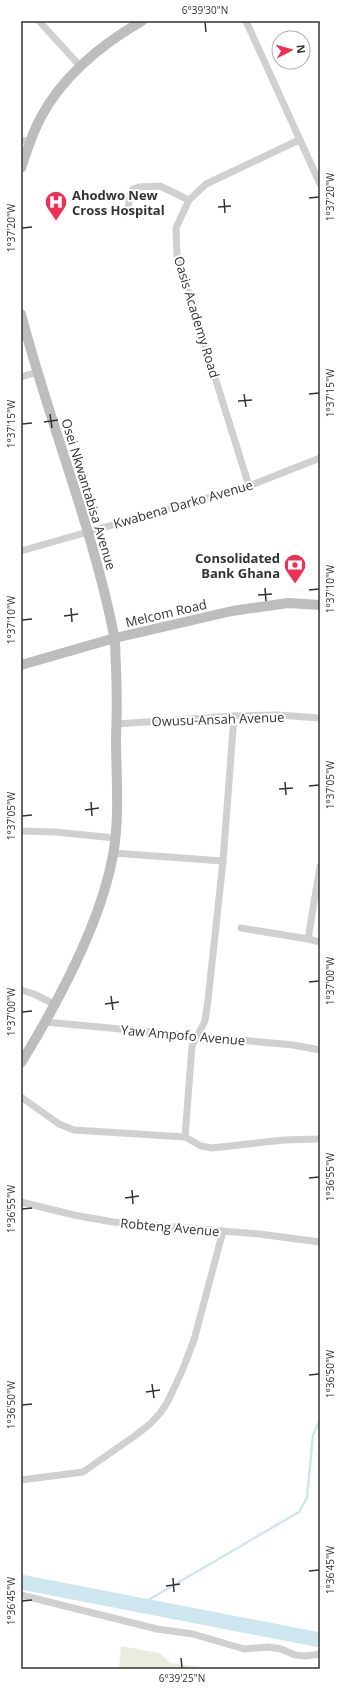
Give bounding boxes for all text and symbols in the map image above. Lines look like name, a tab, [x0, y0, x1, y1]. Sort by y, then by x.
text: 6°39'30"N	[182, 3, 228, 17]
north arrow	[271, 30, 311, 70]
text: N	[294, 44, 309, 54]
text: 1°37'20"W	[323, 172, 337, 221]
place label: Ahodwo New Cross Hospital	[72, 186, 165, 219]
hospital icon: Ahodwo New Cross Hospital	[43, 189, 69, 222]
text: 1°37'20"W	[4, 203, 18, 252]
street label: Oasis Academy Road	[170, 254, 224, 380]
text: 1°37'15"W	[323, 368, 337, 417]
text: 1°37'15"W	[4, 399, 18, 448]
street label: Osei Nkwantabisa Avenue	[57, 416, 121, 572]
street label: Kwabena Darko Avenue	[111, 475, 255, 533]
place label: Consolidated Bank Ghana	[195, 549, 280, 582]
bank icon: Consolidated Bank Ghana	[282, 552, 308, 585]
text: 1°37'10"W	[323, 564, 337, 613]
text: 1°37'10"W	[4, 595, 18, 644]
street label: Melcom Road	[124, 595, 208, 631]
street label: Owusu-Ansah Avenue	[151, 708, 285, 730]
text: 1°37'05"W	[323, 760, 337, 809]
text: 1°37'05"W	[4, 791, 18, 840]
text: 1°37'00"W	[323, 956, 337, 1005]
text: 1°37'00"W	[4, 987, 18, 1036]
street label: Yaw Ampofo Avenue	[120, 1021, 246, 1049]
text: 1°36'55"W	[323, 1152, 337, 1201]
text: 1°36'55"W	[4, 1184, 18, 1233]
street label: Robteng Avenue	[120, 1214, 220, 1240]
text: 1°36'50"W	[323, 1349, 337, 1398]
text: 1°36'50"W	[4, 1380, 18, 1429]
text: 1°36'45"W	[323, 1545, 337, 1594]
text: 1°36'45"W	[4, 1576, 18, 1625]
text: 6°39'25"N	[159, 1671, 205, 1685]

